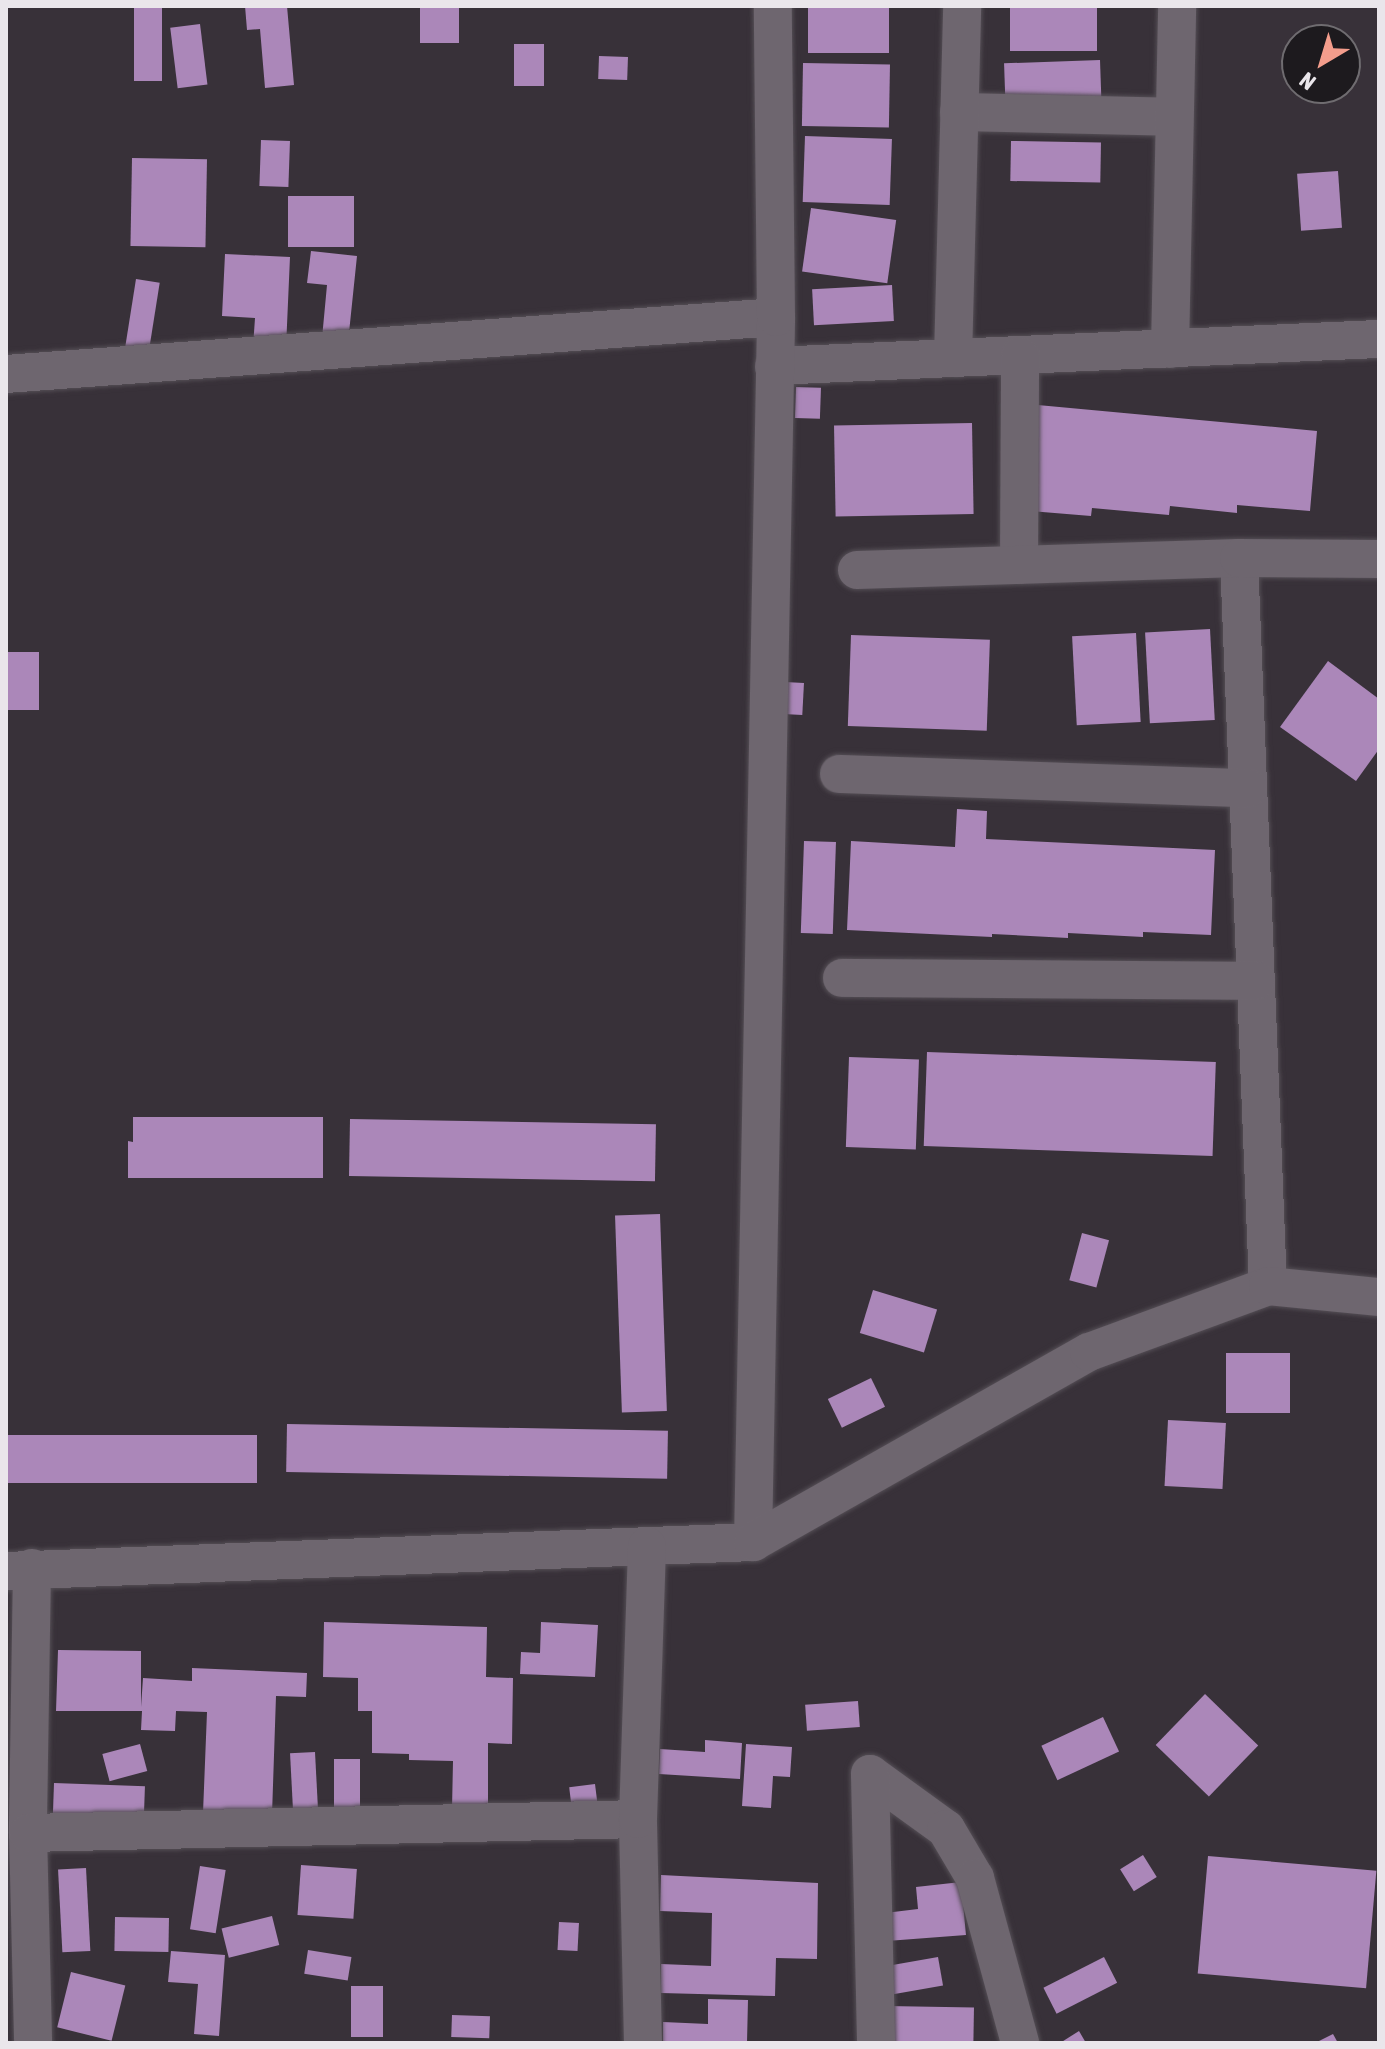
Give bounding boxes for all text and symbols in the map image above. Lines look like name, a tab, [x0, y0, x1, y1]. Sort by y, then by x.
north arrow	[1281, 24, 1361, 104]
text: N	[1294, 67, 1321, 96]

